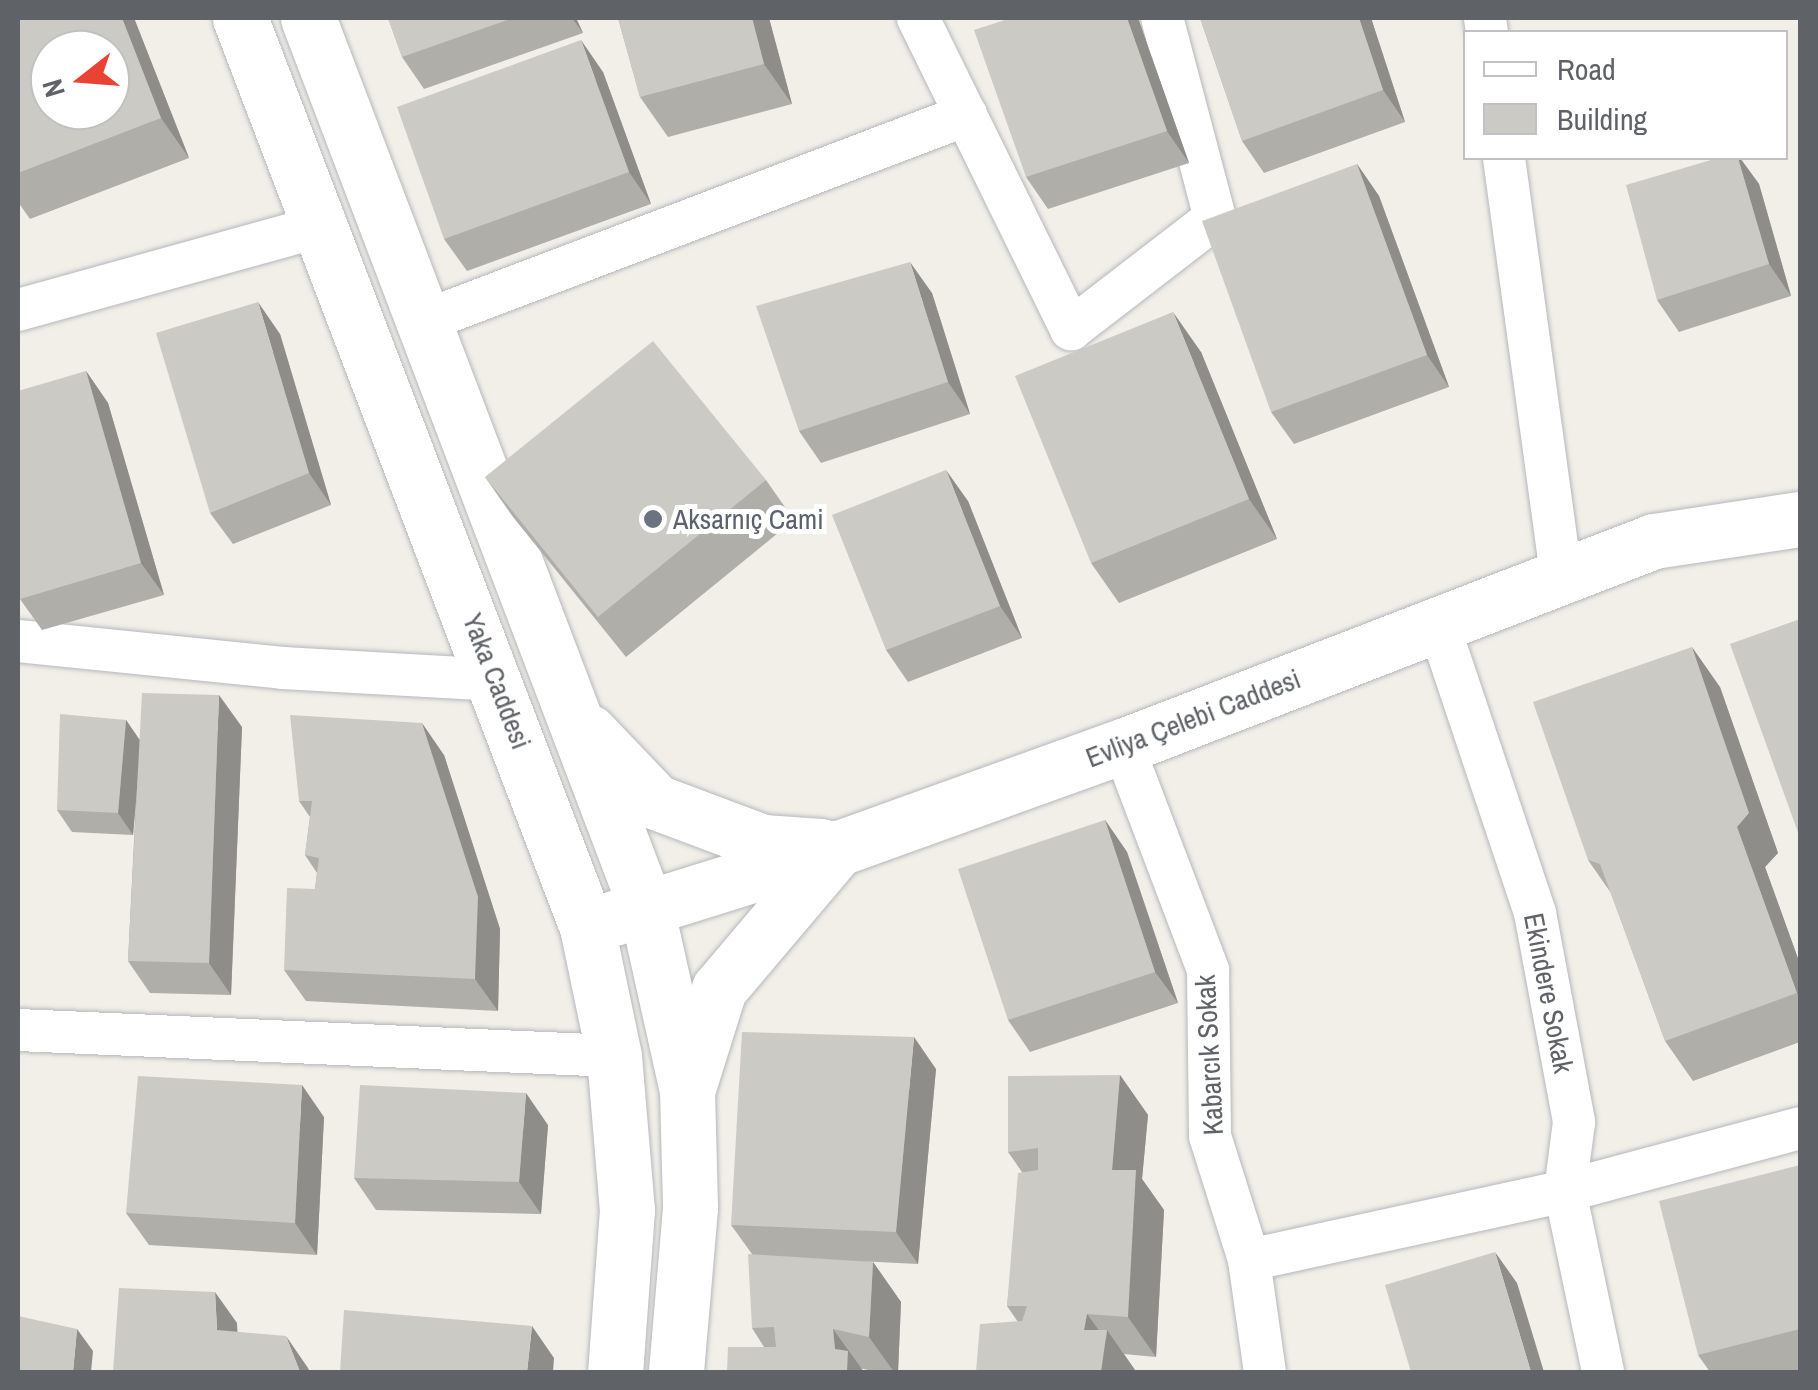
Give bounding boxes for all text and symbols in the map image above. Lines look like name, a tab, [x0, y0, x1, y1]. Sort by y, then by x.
north arrow	[30, 30, 130, 130]
legend	[1463, 30, 1788, 160]
text: Road	[1557, 49, 1616, 89]
text: N	[33, 75, 74, 102]
text: Building	[1557, 99, 1647, 139]
place label: Aksarnıç Cami	[673, 502, 824, 536]
marker: Aksarnıç Cami	[642, 508, 664, 530]
street label: Yaka Caddesi	[456, 608, 538, 754]
street label: Evliya Çelebi Caddesi	[1081, 662, 1305, 774]
street label: Ekindere Sokak	[1517, 910, 1581, 1076]
street label: Kabarcık Sokak	[1188, 974, 1230, 1136]

